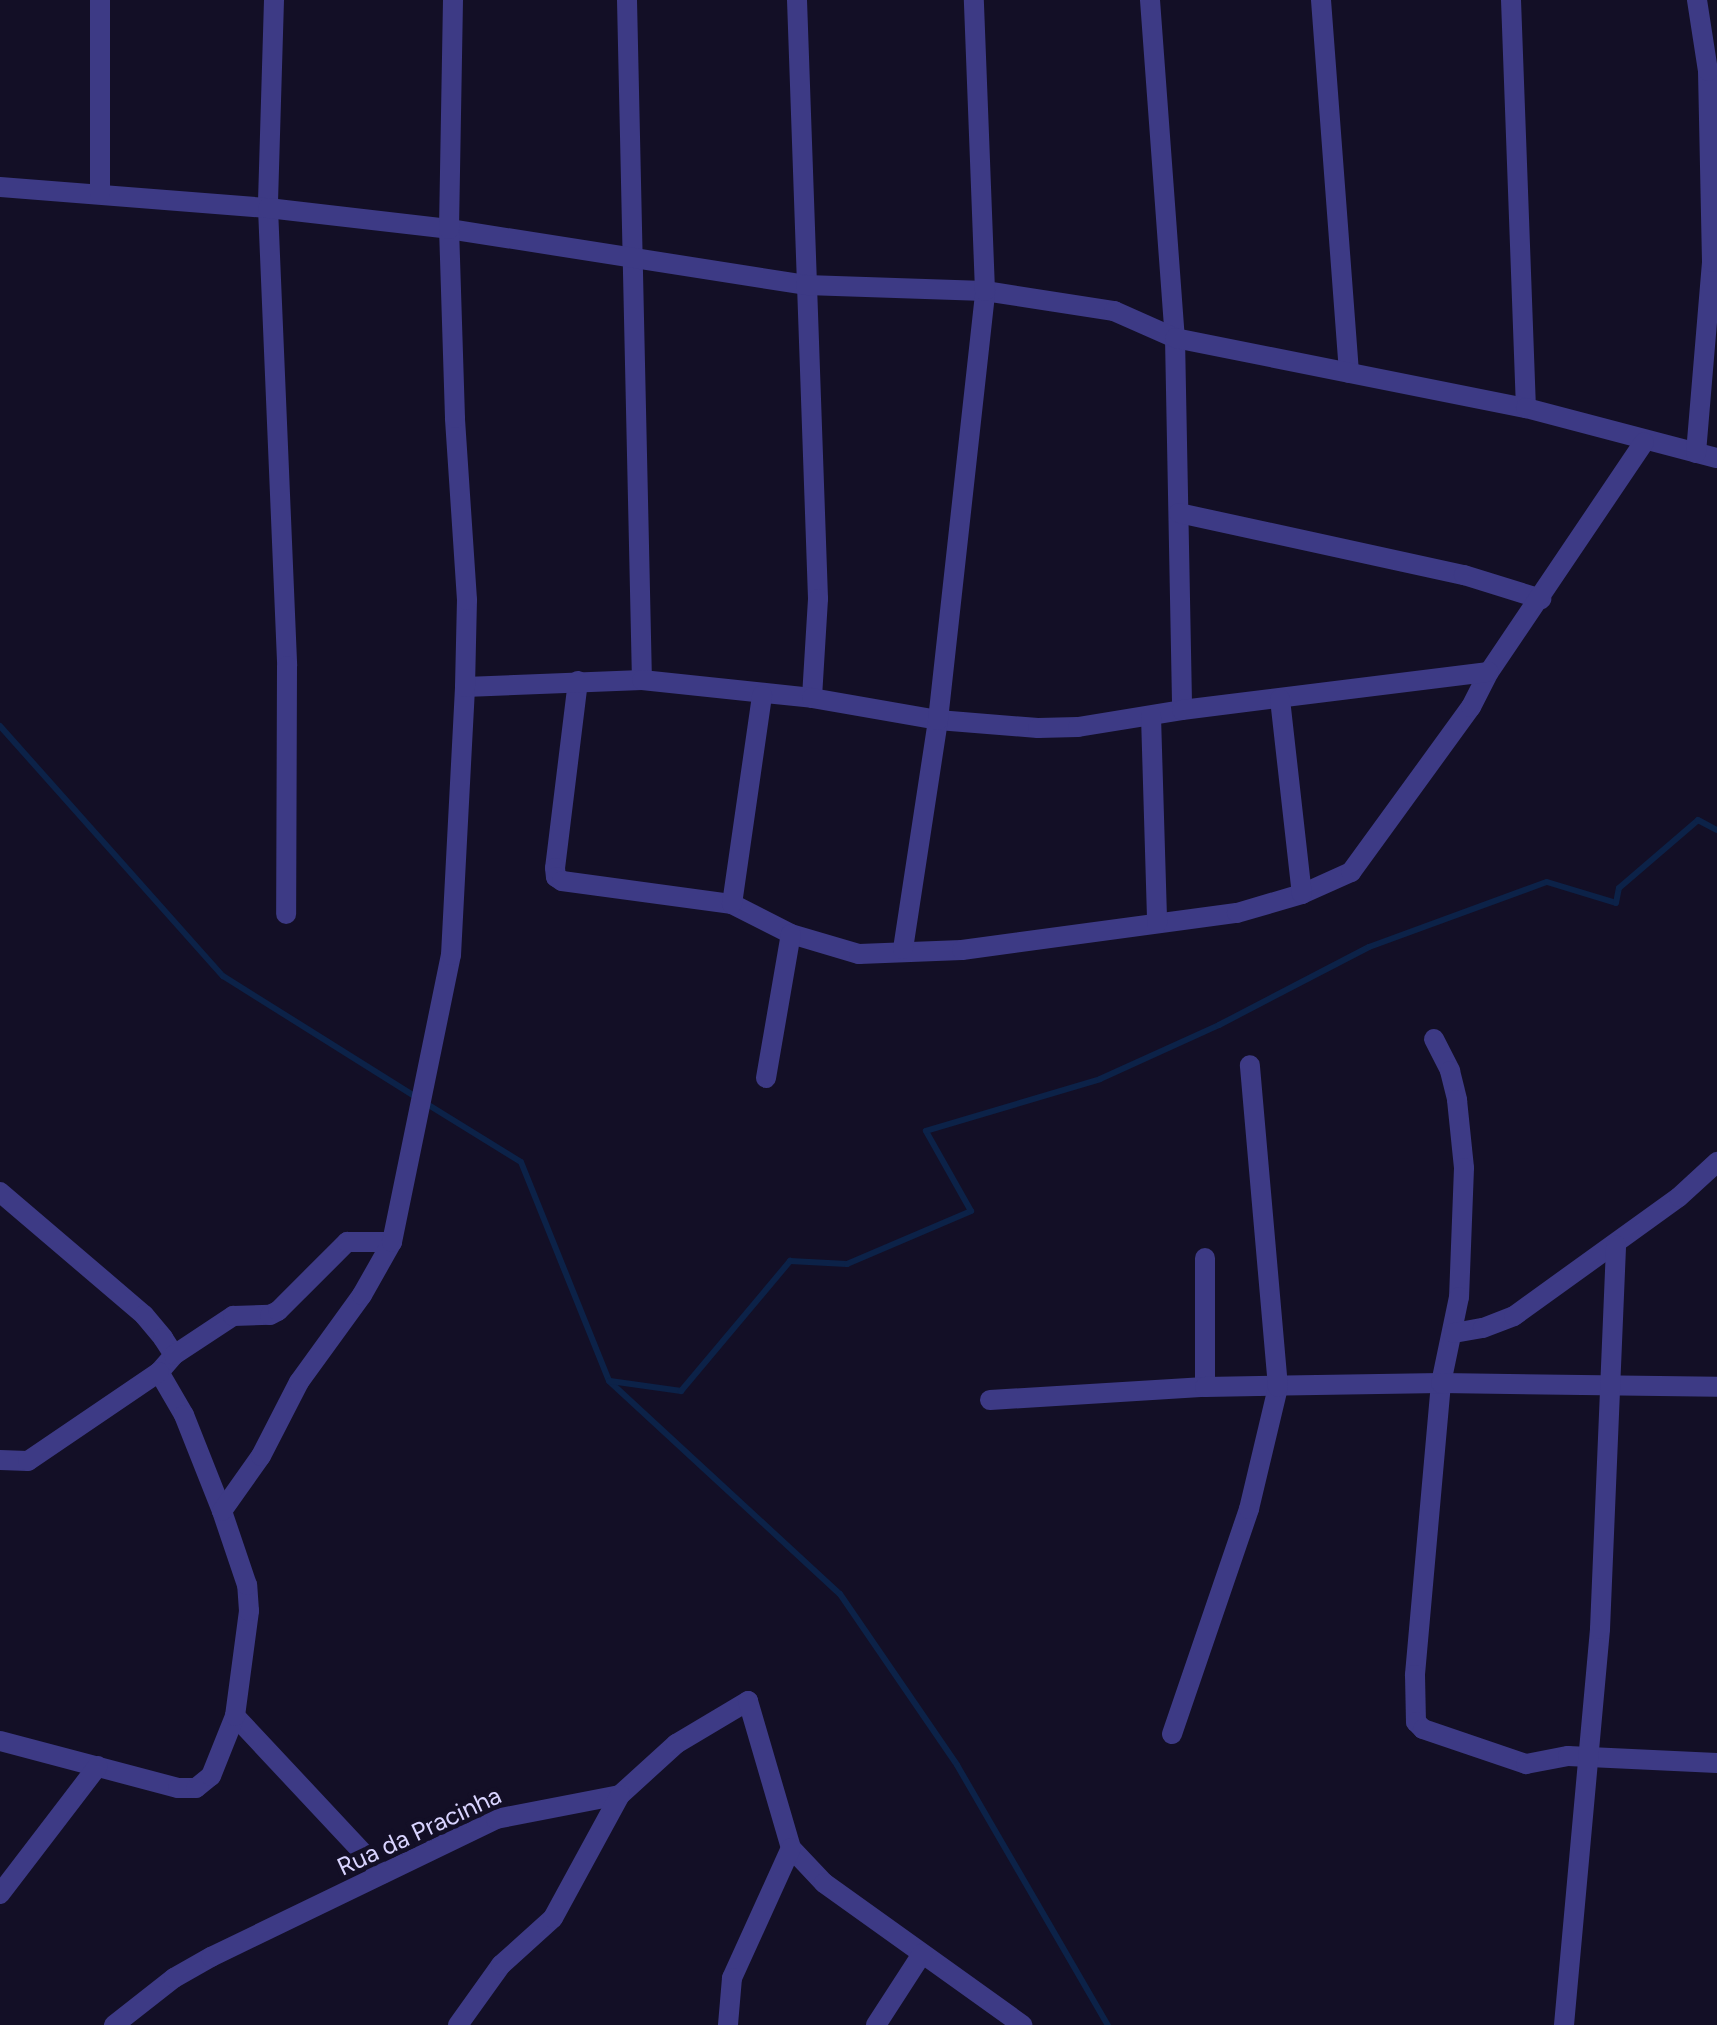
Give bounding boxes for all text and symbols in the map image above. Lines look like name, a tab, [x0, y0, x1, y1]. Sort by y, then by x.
street label: Rua da Pracinha	[332, 1780, 506, 1882]

